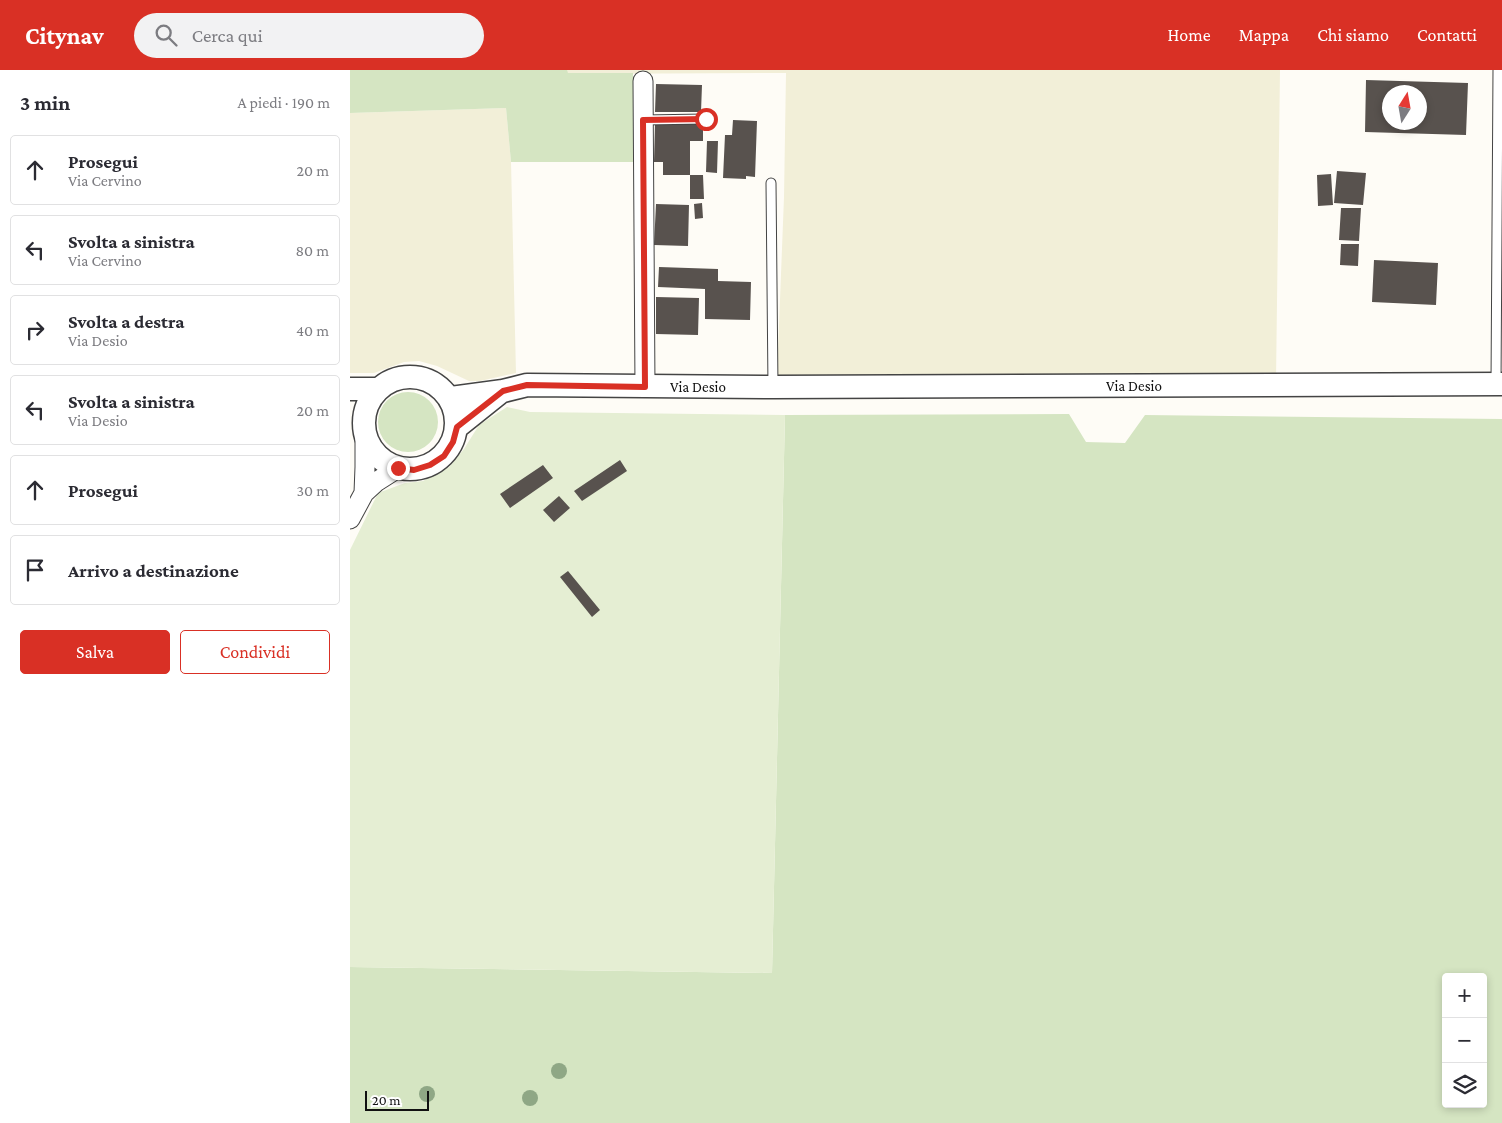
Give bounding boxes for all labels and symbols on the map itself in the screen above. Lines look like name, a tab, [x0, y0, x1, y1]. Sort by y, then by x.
north arrow	[1382, 85, 1427, 130]
route start	[695, 108, 718, 131]
street label: Via Desio	[1106, 378, 1162, 394]
street label: Via Desio	[670, 379, 726, 395]
route end	[387, 457, 410, 480]
scale bar	[365, 1088, 429, 1111]

